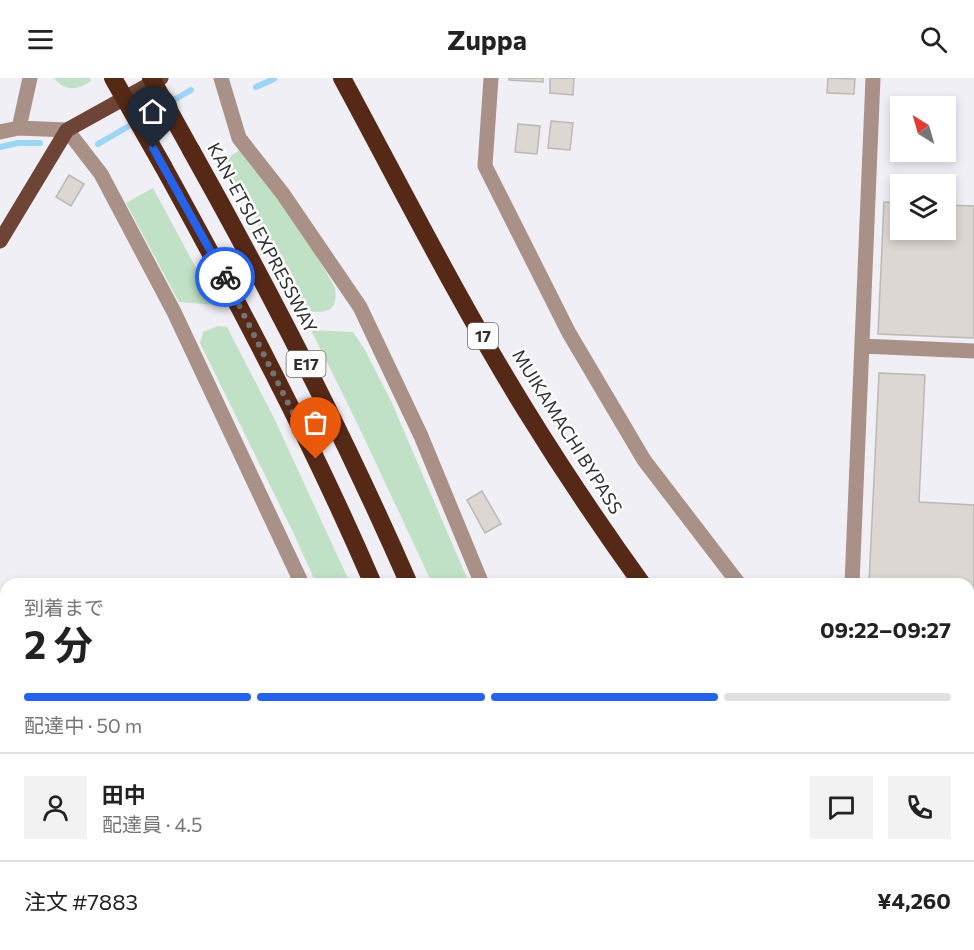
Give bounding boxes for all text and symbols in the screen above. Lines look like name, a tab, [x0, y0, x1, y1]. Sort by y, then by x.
icon: menu	[24, 23, 57, 56]
text: Zuppa	[447, 23, 527, 56]
icon: search	[917, 23, 950, 56]
pin	[127, 86, 178, 148]
icon: home	[136, 95, 169, 128]
north arrow	[890, 96, 956, 162]
map controls	[890, 96, 956, 240]
street label: KAN-ETSU EXPRESSWAY	[203, 139, 323, 337]
button: layers	[890, 174, 956, 240]
courier	[195, 247, 255, 307]
icon: bike	[209, 261, 242, 294]
road number: 17	[468, 323, 498, 349]
street label: MUIKAMACHI BYPASS	[508, 345, 628, 518]
road number: E17	[286, 351, 326, 377]
pin	[290, 397, 341, 459]
icon: bag	[299, 406, 332, 439]
text: 到着まで	[24, 595, 104, 619]
text: 09:22–09:27	[820, 616, 951, 643]
text: 2 分	[24, 619, 93, 667]
text: 配達中 · 50 m	[24, 713, 142, 737]
button: person	[24, 776, 87, 839]
button: chat	[810, 776, 873, 839]
button: phone	[888, 776, 951, 839]
text: 田中	[102, 781, 146, 808]
text: 配達員 · 4.5	[102, 812, 202, 836]
text: ¥4,260	[877, 887, 951, 914]
text: 注文 #7883	[24, 888, 138, 915]

